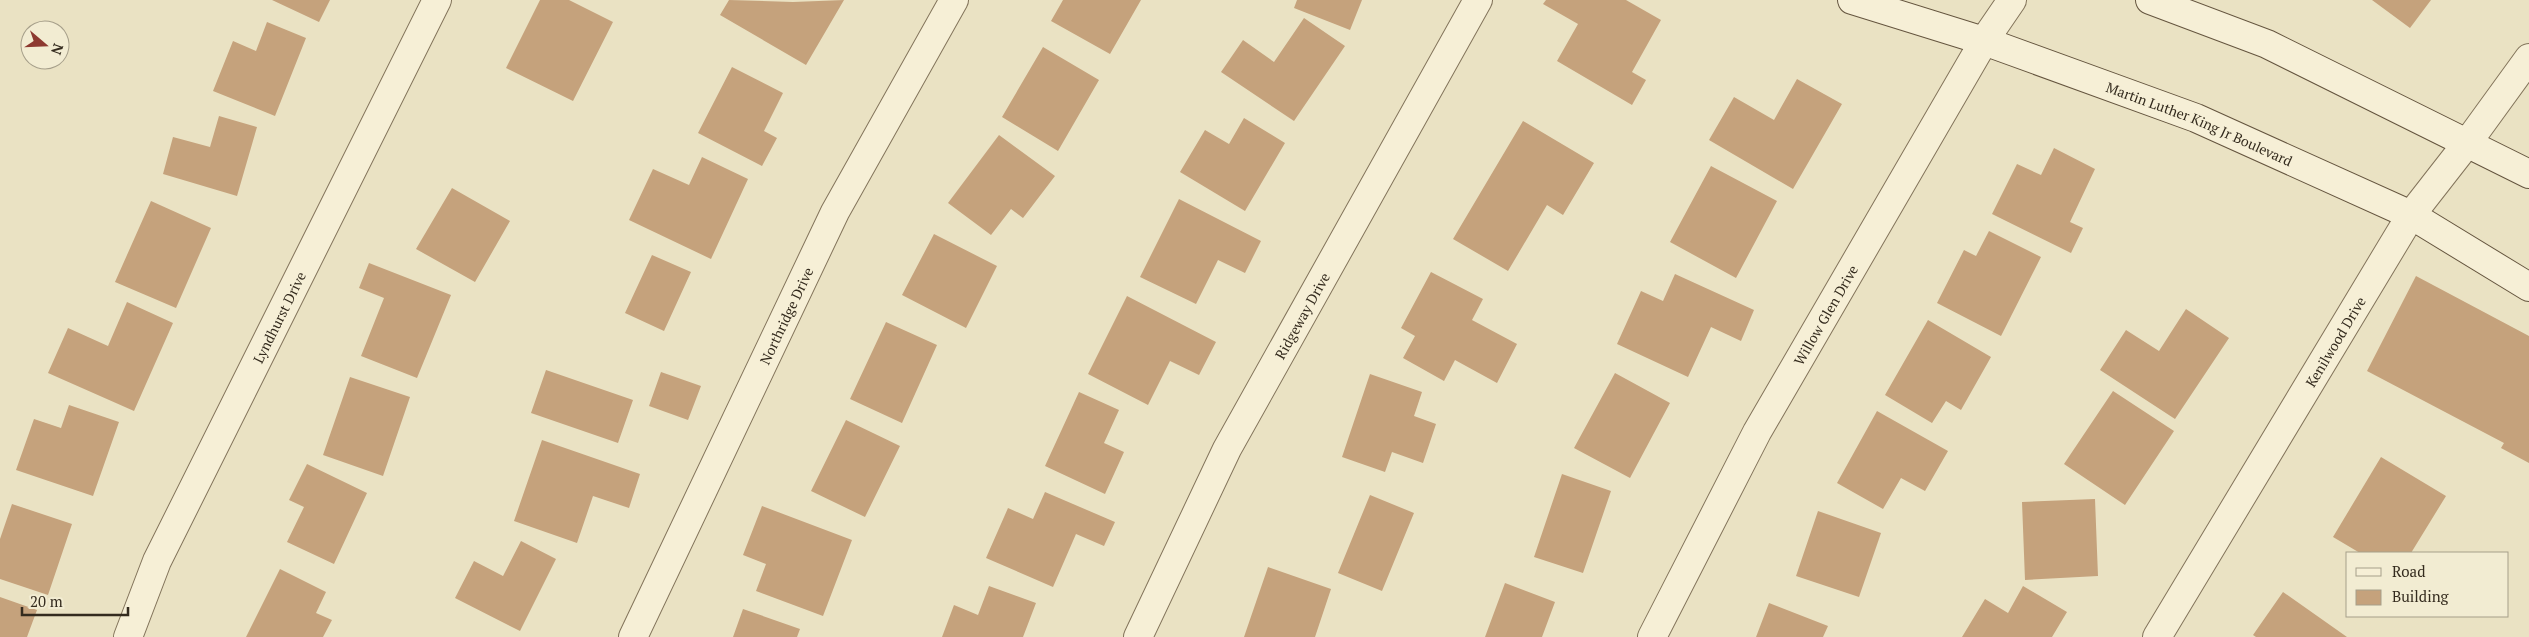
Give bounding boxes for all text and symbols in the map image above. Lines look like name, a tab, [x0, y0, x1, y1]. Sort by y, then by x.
north arrow	[20, 20, 70, 70]
text: N	[47, 41, 68, 58]
street label: Martin Luther King Jr Boulevard	[2104, 77, 2296, 170]
street label: Willow Glen Drive	[1789, 261, 1862, 368]
street label: Northridge Drive	[755, 264, 817, 367]
street label: Lyndhurst Drive	[248, 268, 310, 366]
street label: Ridgeway Drive	[1270, 269, 1333, 362]
street label: Kenilwood Drive	[2300, 293, 2369, 390]
legend	[2346, 552, 2509, 617]
text: Road	[2392, 561, 2425, 581]
scale bar	[22, 584, 129, 616]
text: Building	[2392, 586, 2450, 606]
text: 20 m	[30, 591, 63, 611]

